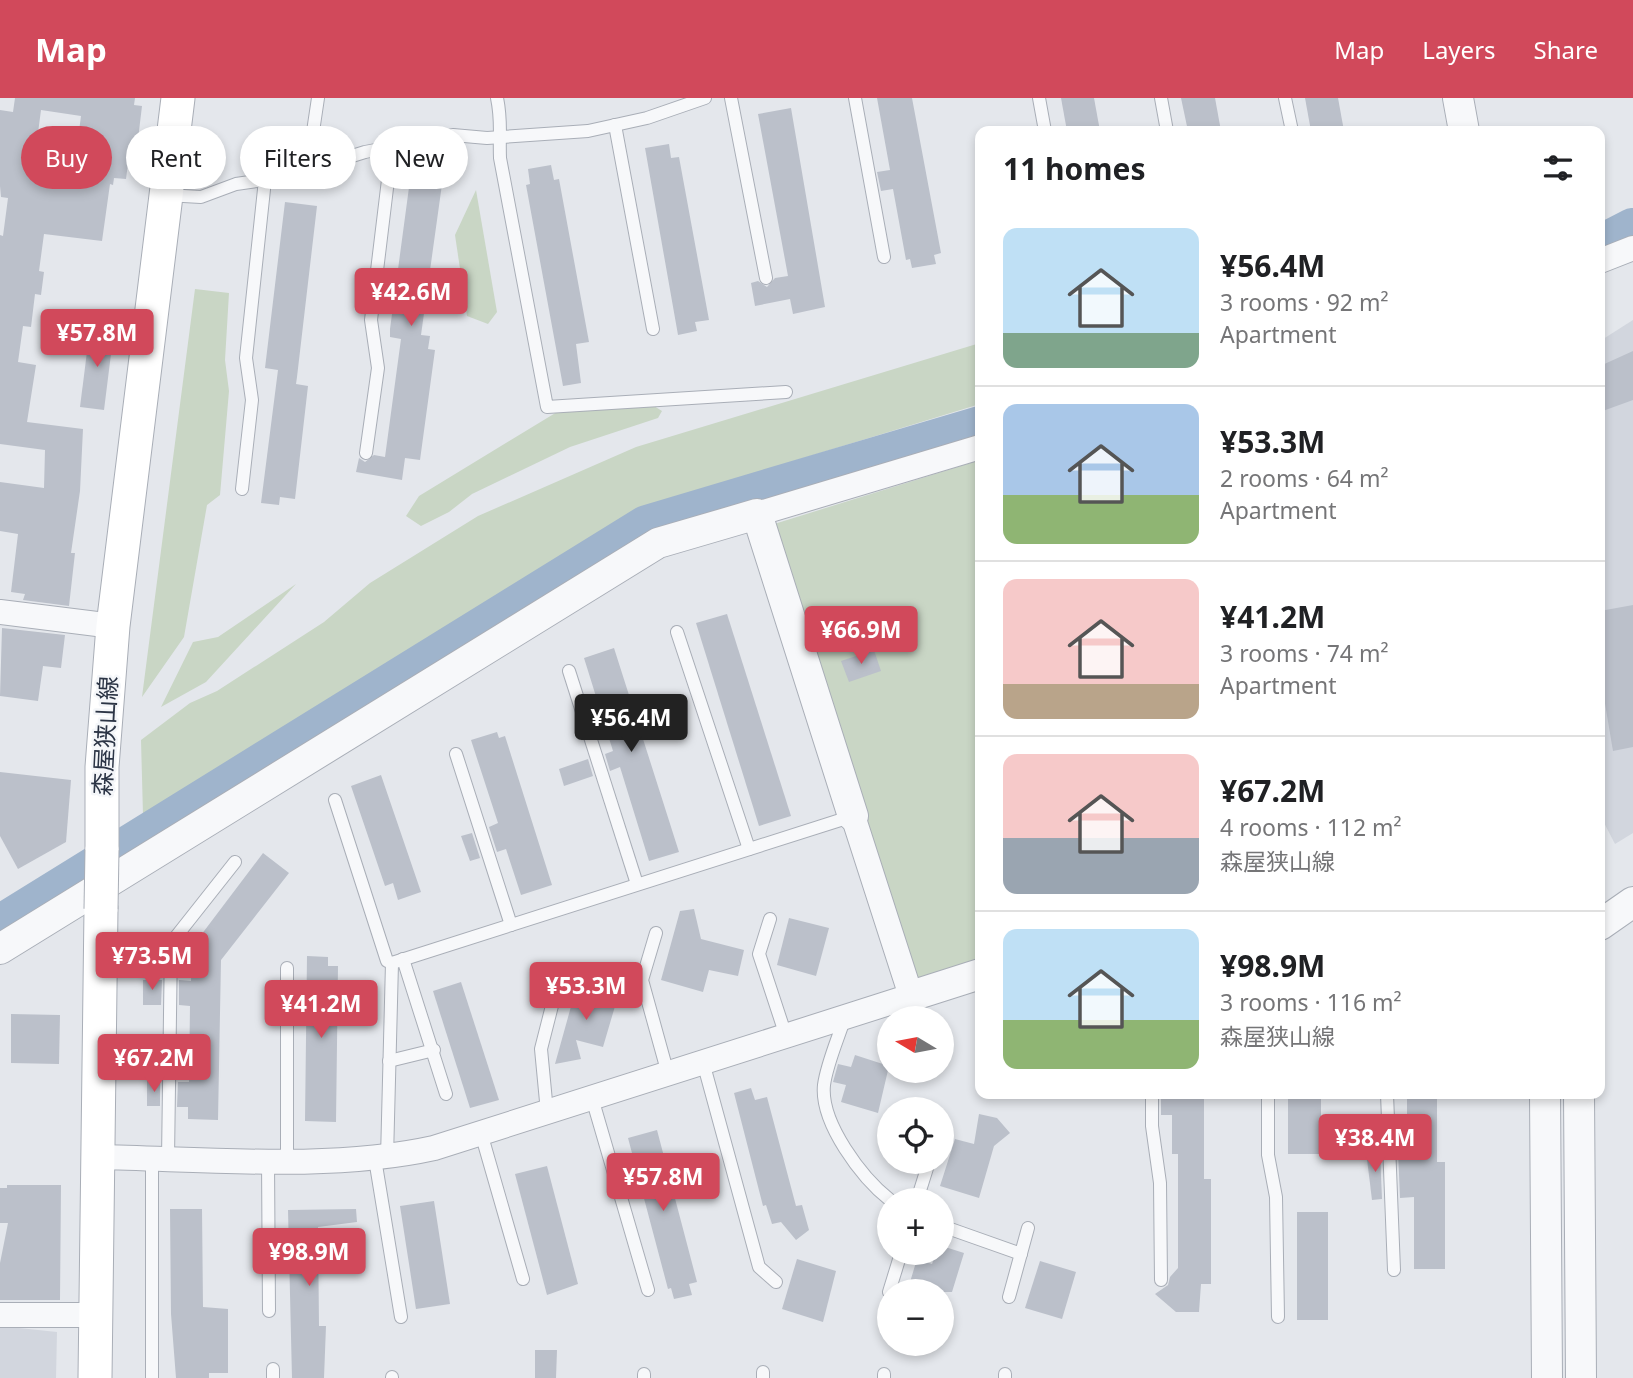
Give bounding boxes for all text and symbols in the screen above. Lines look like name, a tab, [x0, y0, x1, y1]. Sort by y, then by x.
text: Map	[35, 27, 107, 72]
text: Map	[1334, 33, 1384, 66]
text: Layers	[1422, 33, 1496, 66]
text: Share	[1534, 33, 1598, 66]
chip: Buy	[21, 126, 112, 189]
chip: Rent	[126, 126, 226, 189]
chip: Filters	[240, 126, 356, 189]
chip: New	[370, 126, 468, 189]
text: 11 homes	[1003, 148, 1146, 189]
icon: filters	[1539, 149, 1577, 187]
text: ¥56.4M	[1220, 245, 1325, 286]
icon: home	[1059, 256, 1143, 340]
pin: ¥42.6M	[354, 268, 468, 328]
text: ¥42.6M	[371, 275, 451, 307]
text: 3 rooms · 92 m²	[1220, 286, 1389, 318]
pin: ¥57.8M	[40, 310, 154, 369]
text: ¥57.8M	[57, 316, 137, 348]
text: Apartment	[1220, 318, 1337, 350]
text: ¥53.3M	[1220, 421, 1325, 462]
icon: home	[1059, 432, 1143, 516]
text: 2 rooms · 64 m²	[1220, 462, 1389, 494]
text: Apartment	[1220, 494, 1337, 526]
text: ¥41.2M	[1220, 596, 1325, 637]
pin: ¥66.9M	[804, 606, 918, 666]
icon: home	[1059, 607, 1143, 691]
text: ¥66.9M	[821, 613, 901, 645]
text: 3 rooms · 74 m²	[1220, 637, 1389, 669]
text: Apartment	[1220, 669, 1337, 701]
street label: 森屋狭山線	[85, 675, 124, 797]
pin: ¥56.4M	[574, 694, 688, 754]
text: ¥56.4M	[591, 701, 671, 733]
text: ¥67.2M	[1220, 770, 1325, 811]
icon: home	[1059, 782, 1143, 866]
text: 4 rooms · 112 m²	[1220, 811, 1402, 843]
text: 森屋狭山線	[1220, 845, 1335, 877]
pin: ¥73.5M	[95, 932, 209, 992]
text: ¥73.5M	[112, 939, 192, 971]
text: ¥98.9M	[1220, 945, 1325, 986]
icon: home	[1059, 957, 1143, 1041]
pin: ¥53.3M	[529, 962, 643, 1022]
text: ¥53.3M	[546, 969, 626, 1001]
pin: ¥41.2M	[264, 981, 378, 1040]
text: 3 rooms · 116 m²	[1220, 986, 1402, 1018]
text: ¥41.2M	[281, 987, 361, 1019]
north arrow	[877, 1006, 954, 1083]
map controls	[877, 1006, 954, 1356]
text: 森屋狭山線	[1220, 1020, 1335, 1052]
pin: ¥67.2M	[97, 1034, 211, 1094]
text: ¥67.2M	[114, 1041, 194, 1073]
button: locate	[877, 1097, 954, 1174]
pin: ¥38.4M	[1318, 1114, 1432, 1174]
text: ¥38.4M	[1335, 1121, 1415, 1153]
pin: ¥57.8M	[606, 1154, 720, 1213]
text: ¥57.8M	[623, 1160, 703, 1192]
button: +	[877, 1188, 954, 1265]
pin: ¥98.9M	[252, 1228, 366, 1288]
text: ¥98.9M	[269, 1235, 349, 1267]
button: −	[877, 1279, 954, 1356]

